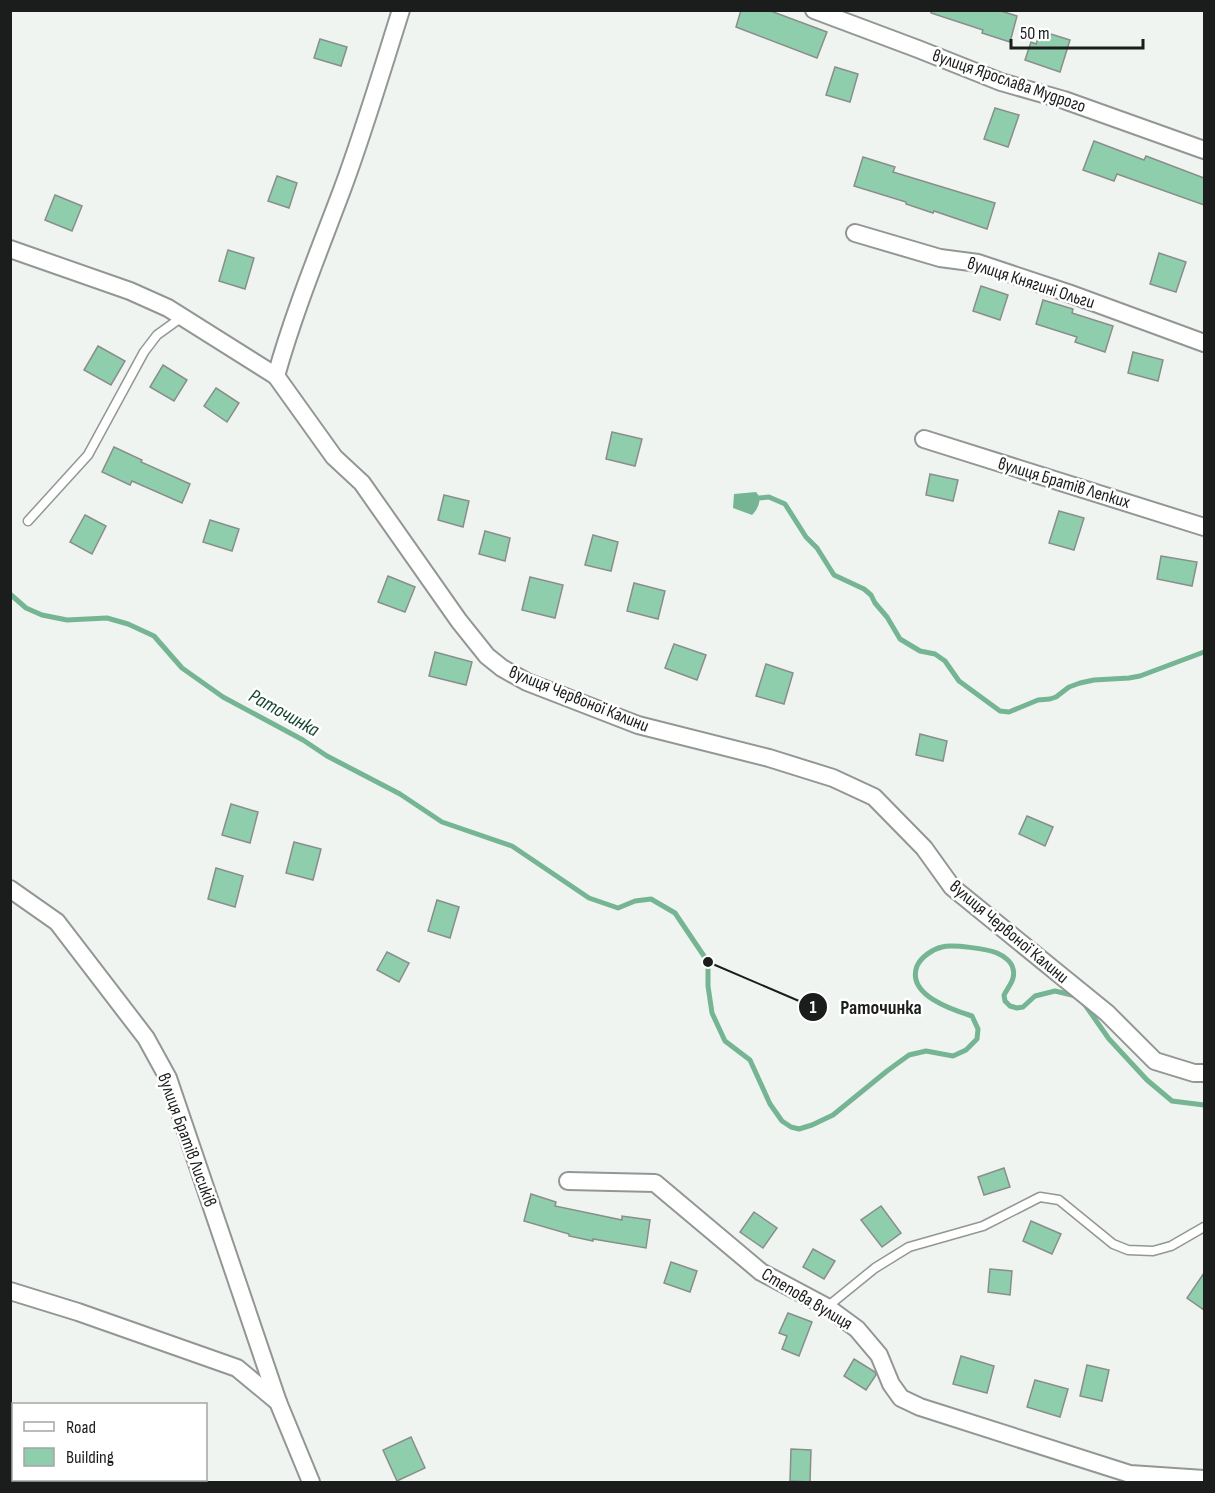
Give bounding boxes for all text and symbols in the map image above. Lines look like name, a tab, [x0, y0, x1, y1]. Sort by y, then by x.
scale bar	[1011, 12, 1143, 50]
text: 50 m	[1020, 23, 1050, 44]
street label: вулиця Ярослава Мудрого	[930, 45, 1088, 117]
street label: вулиця Княгині Ольги	[965, 253, 1097, 313]
street label: вулиця Братів Лепких	[995, 453, 1133, 513]
street label: вулиця Червоної Калини	[506, 661, 652, 737]
water label: Раточинка	[245, 684, 323, 742]
street label: вулиця Червоної Калини	[945, 876, 1073, 988]
callout: Раточинка	[798, 988, 934, 1026]
text: Раточинка	[840, 996, 922, 1020]
text: 1	[809, 997, 817, 1018]
street label: вулиця Братів Лисиків	[153, 1070, 221, 1210]
street label: Степова вулиця	[758, 1264, 856, 1334]
legend	[12, 1403, 207, 1481]
text: Road	[66, 1417, 96, 1438]
text: Building	[66, 1447, 114, 1468]

